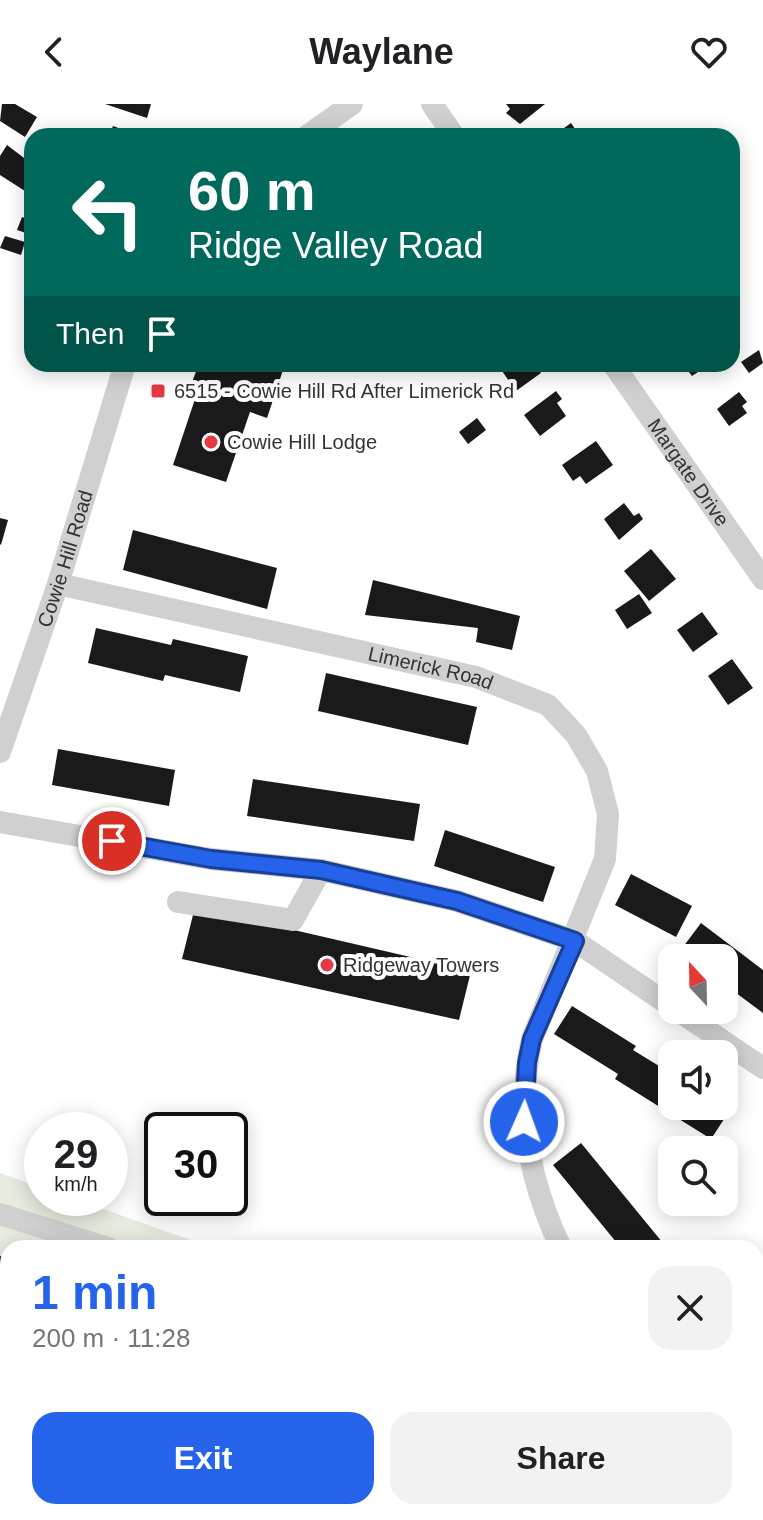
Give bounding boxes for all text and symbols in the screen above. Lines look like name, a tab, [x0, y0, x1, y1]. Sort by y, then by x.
icon: back	[32, 30, 76, 74]
icon: heart	[687, 30, 731, 74]
text: Waylane	[309, 31, 454, 72]
text: 60 m	[188, 159, 316, 222]
icon: left	[56, 160, 160, 264]
text: Ridge Valley Road	[188, 225, 484, 266]
icon: arrive	[140, 312, 184, 356]
text: Then	[56, 317, 124, 350]
place label: 6515 - Cowie Hill Rd After Limerick Rd	[174, 380, 514, 402]
marker: 6515 - Cowie Hill Rd After Limerick Rd	[149, 382, 167, 400]
street label: Margate Drive	[644, 414, 734, 530]
place label: Cowie Hill Lodge	[227, 431, 377, 453]
marker: Cowie Hill Lodge	[202, 433, 220, 451]
street label: Cowie Hill Road	[33, 488, 97, 630]
street label: Limerick Road	[366, 642, 497, 694]
pin	[78, 807, 146, 875]
icon: arrive	[90, 819, 134, 863]
north arrow	[658, 944, 738, 1024]
map controls	[658, 944, 738, 1216]
place label: Ridgeway Towers	[343, 954, 499, 976]
marker: Ridgeway Towers	[318, 956, 336, 974]
button: sound	[658, 1040, 738, 1120]
position arrow	[482, 1080, 566, 1164]
speed limit sign: 30	[144, 1112, 248, 1216]
text: 29	[54, 1132, 98, 1176]
button: search	[658, 1136, 738, 1216]
text: km/h	[54, 1173, 98, 1195]
text: 1 min	[32, 1266, 157, 1319]
button: close	[648, 1266, 732, 1350]
text: 200 m · 11:28	[32, 1323, 191, 1353]
button: Exit	[32, 1412, 374, 1504]
button: Share	[390, 1412, 732, 1504]

